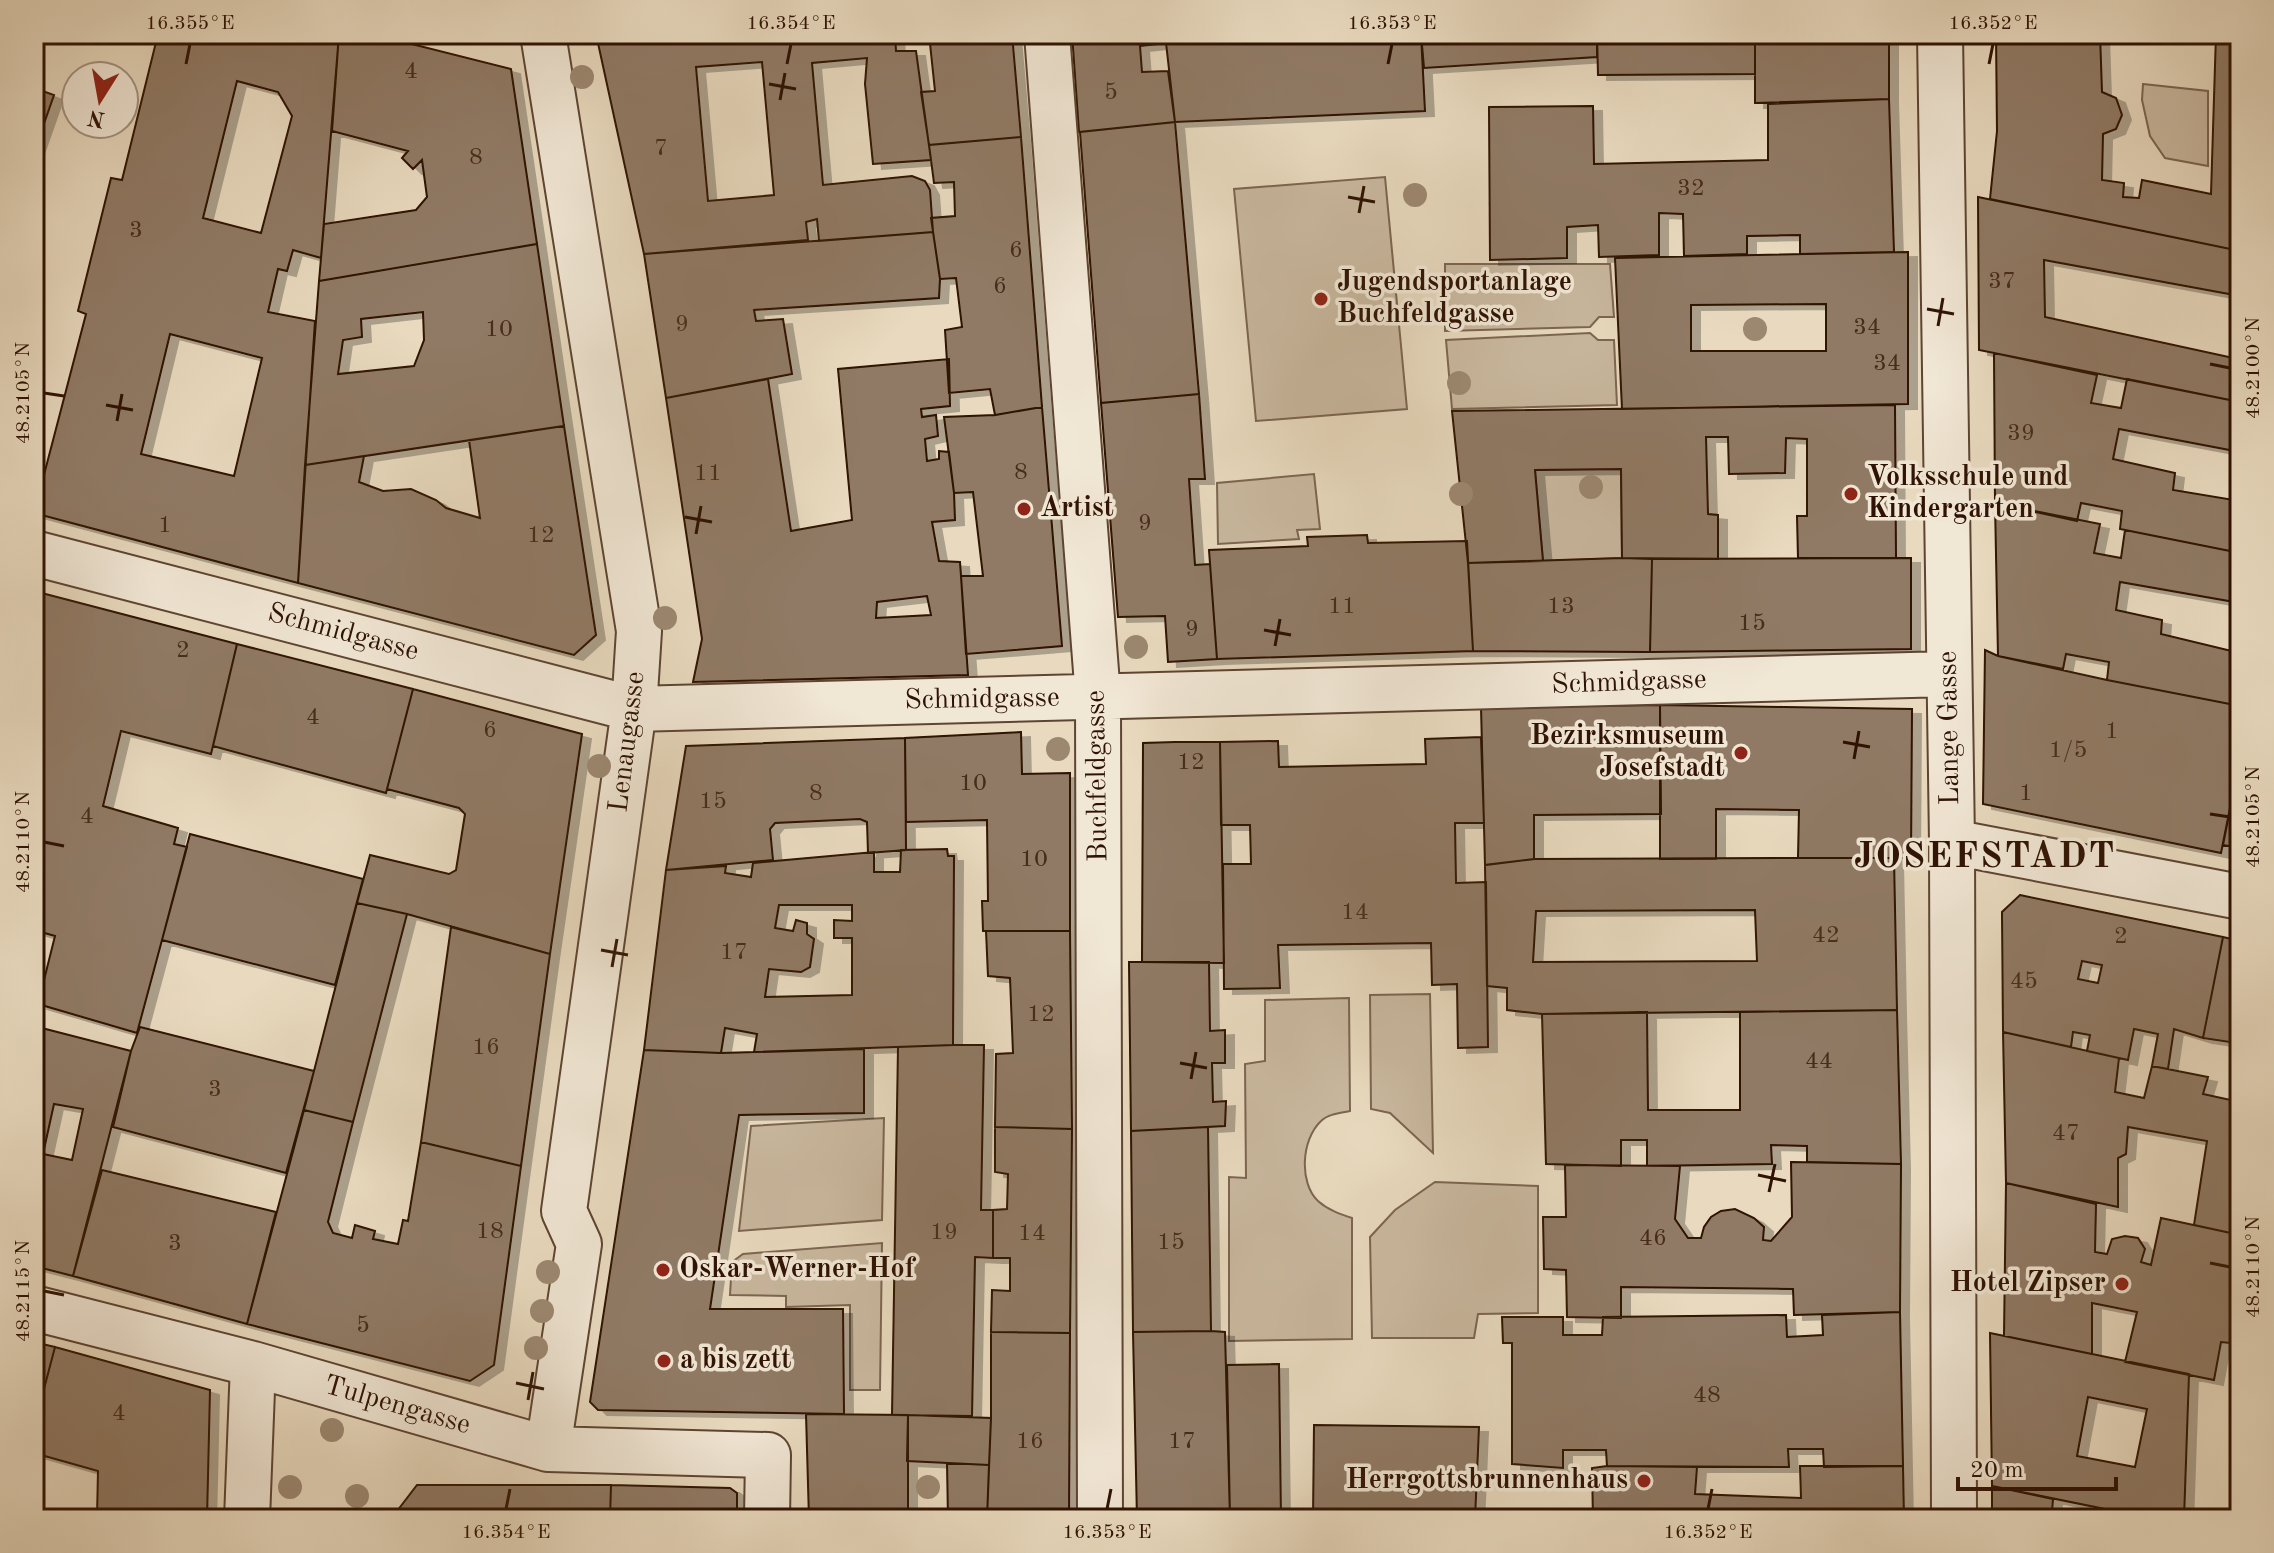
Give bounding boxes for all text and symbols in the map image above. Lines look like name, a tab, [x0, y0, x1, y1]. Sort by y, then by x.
text: 16.355°E	[146, 14, 235, 34]
text: 16.354°E	[747, 14, 836, 34]
text: 16.353°E	[1348, 14, 1437, 34]
text: 16.352°E	[1949, 14, 2038, 34]
north arrow	[60, 60, 140, 140]
house number: 4	[404, 60, 418, 84]
house number: 5	[1104, 81, 1118, 105]
text: N	[86, 105, 107, 130]
house number: 7	[654, 137, 668, 161]
house number: 8	[469, 146, 483, 170]
house number: 32	[1677, 177, 1705, 201]
house number: 3	[129, 219, 143, 243]
house number: 6	[1009, 239, 1023, 263]
place label: Jugendsportanlage Buchfeldgasse	[1337, 269, 1572, 329]
house number: 37	[1988, 270, 2016, 294]
house number: 6	[993, 275, 1007, 299]
marker: Jugendsportanlage Buchfeldgasse	[1312, 290, 1330, 308]
house number: 9	[675, 313, 689, 337]
house number: 34	[1853, 316, 1881, 340]
text: 48.2100°N	[2244, 317, 2264, 419]
house number: 10	[485, 318, 513, 342]
text: 48.2105°N	[14, 342, 34, 444]
house number: 34	[1873, 352, 1901, 376]
house number: 39	[2007, 422, 2035, 446]
house number: 8	[1014, 461, 1028, 485]
house number: 11	[694, 462, 722, 486]
place label: Volksschule und Kindergarten	[1867, 464, 2068, 524]
marker: Volksschule und Kindergarten	[1842, 485, 1860, 503]
place label: Artist	[1040, 495, 1114, 523]
marker: Artist	[1015, 500, 1033, 518]
house number: 9	[1138, 512, 1152, 536]
house number: 1	[158, 514, 172, 538]
house number: 12	[527, 524, 555, 548]
house number: 11	[1328, 595, 1356, 619]
house number: 13	[1547, 595, 1575, 619]
street label: Schmidgasse	[264, 599, 422, 667]
house number: 15	[1738, 612, 1766, 636]
house number: 9	[1185, 618, 1199, 642]
house number: 2	[176, 639, 190, 663]
street label: Lange Gasse	[1935, 650, 1965, 806]
street label: Schmidgasse	[1551, 666, 1707, 700]
street label: Lenaugasse	[605, 670, 651, 814]
street label: Schmidgasse	[904, 685, 1060, 715]
street label: Buchfeldgasse	[1082, 690, 1114, 862]
house number: 4	[306, 706, 320, 730]
house number: 6	[483, 719, 497, 743]
house number: 1	[2105, 720, 2119, 744]
place label: Bezirksmuseum Josefstadt	[1530, 723, 1725, 783]
house number: 1/5	[2049, 739, 2087, 763]
marker: Bezirksmuseum Josefstadt	[1732, 744, 1750, 762]
house number: 12	[1177, 751, 1205, 775]
text: 48.2105°N	[2244, 766, 2264, 868]
house number: 10	[959, 772, 987, 796]
house number: 8	[809, 782, 823, 806]
house number: 1	[2019, 782, 2033, 806]
house number: 15	[699, 790, 727, 814]
text: 48.2110°N	[14, 791, 34, 893]
house number: 4	[80, 805, 94, 829]
district label: JOSEFSTADT	[1854, 840, 2116, 876]
house number: 10	[1020, 848, 1048, 872]
house number: 14	[1341, 901, 1369, 925]
house number: 42	[1812, 924, 1840, 948]
house number: 2	[2114, 925, 2128, 949]
house number: 17	[720, 941, 748, 965]
house number: 45	[2010, 970, 2038, 994]
house number: 12	[1027, 1003, 1055, 1027]
house number: 16	[472, 1036, 500, 1060]
house number: 44	[1805, 1050, 1833, 1074]
house number: 3	[208, 1078, 222, 1102]
house number: 47	[2052, 1122, 2080, 1146]
text: 48.2110°N	[2244, 1216, 2264, 1318]
house number: 18	[476, 1220, 504, 1244]
house number: 19	[930, 1221, 958, 1245]
house number: 14	[1018, 1222, 1046, 1246]
house number: 46	[1639, 1227, 1667, 1251]
house number: 15	[1157, 1231, 1185, 1255]
house number: 3	[168, 1232, 182, 1256]
text: 48.2115°N	[14, 1240, 34, 1342]
place label: Oskar-Werner-Hof	[679, 1256, 917, 1284]
marker: Oskar-Werner-Hof	[654, 1261, 672, 1279]
place label: Hotel Zipser	[1950, 1270, 2106, 1298]
marker: Hotel Zipser	[2113, 1275, 2131, 1293]
house number: 5	[356, 1314, 370, 1338]
place label: a bis zett	[680, 1347, 792, 1375]
marker: a bis zett	[655, 1352, 673, 1370]
street label: Tulpengasse	[320, 1372, 474, 1440]
house number: 48	[1693, 1384, 1721, 1408]
house number: 4	[112, 1402, 126, 1426]
house number: 16	[1016, 1430, 1044, 1454]
house number: 17	[1168, 1430, 1196, 1454]
scale bar	[1958, 1441, 2116, 1491]
text: 20 m	[1970, 1459, 2024, 1483]
place label: Herrgottsbrunnenhaus	[1346, 1467, 1628, 1495]
marker: Herrgottsbrunnenhaus	[1635, 1472, 1653, 1490]
text: 16.354°E	[462, 1523, 551, 1543]
text: 16.353°E	[1063, 1523, 1152, 1543]
text: 16.352°E	[1664, 1523, 1753, 1543]

